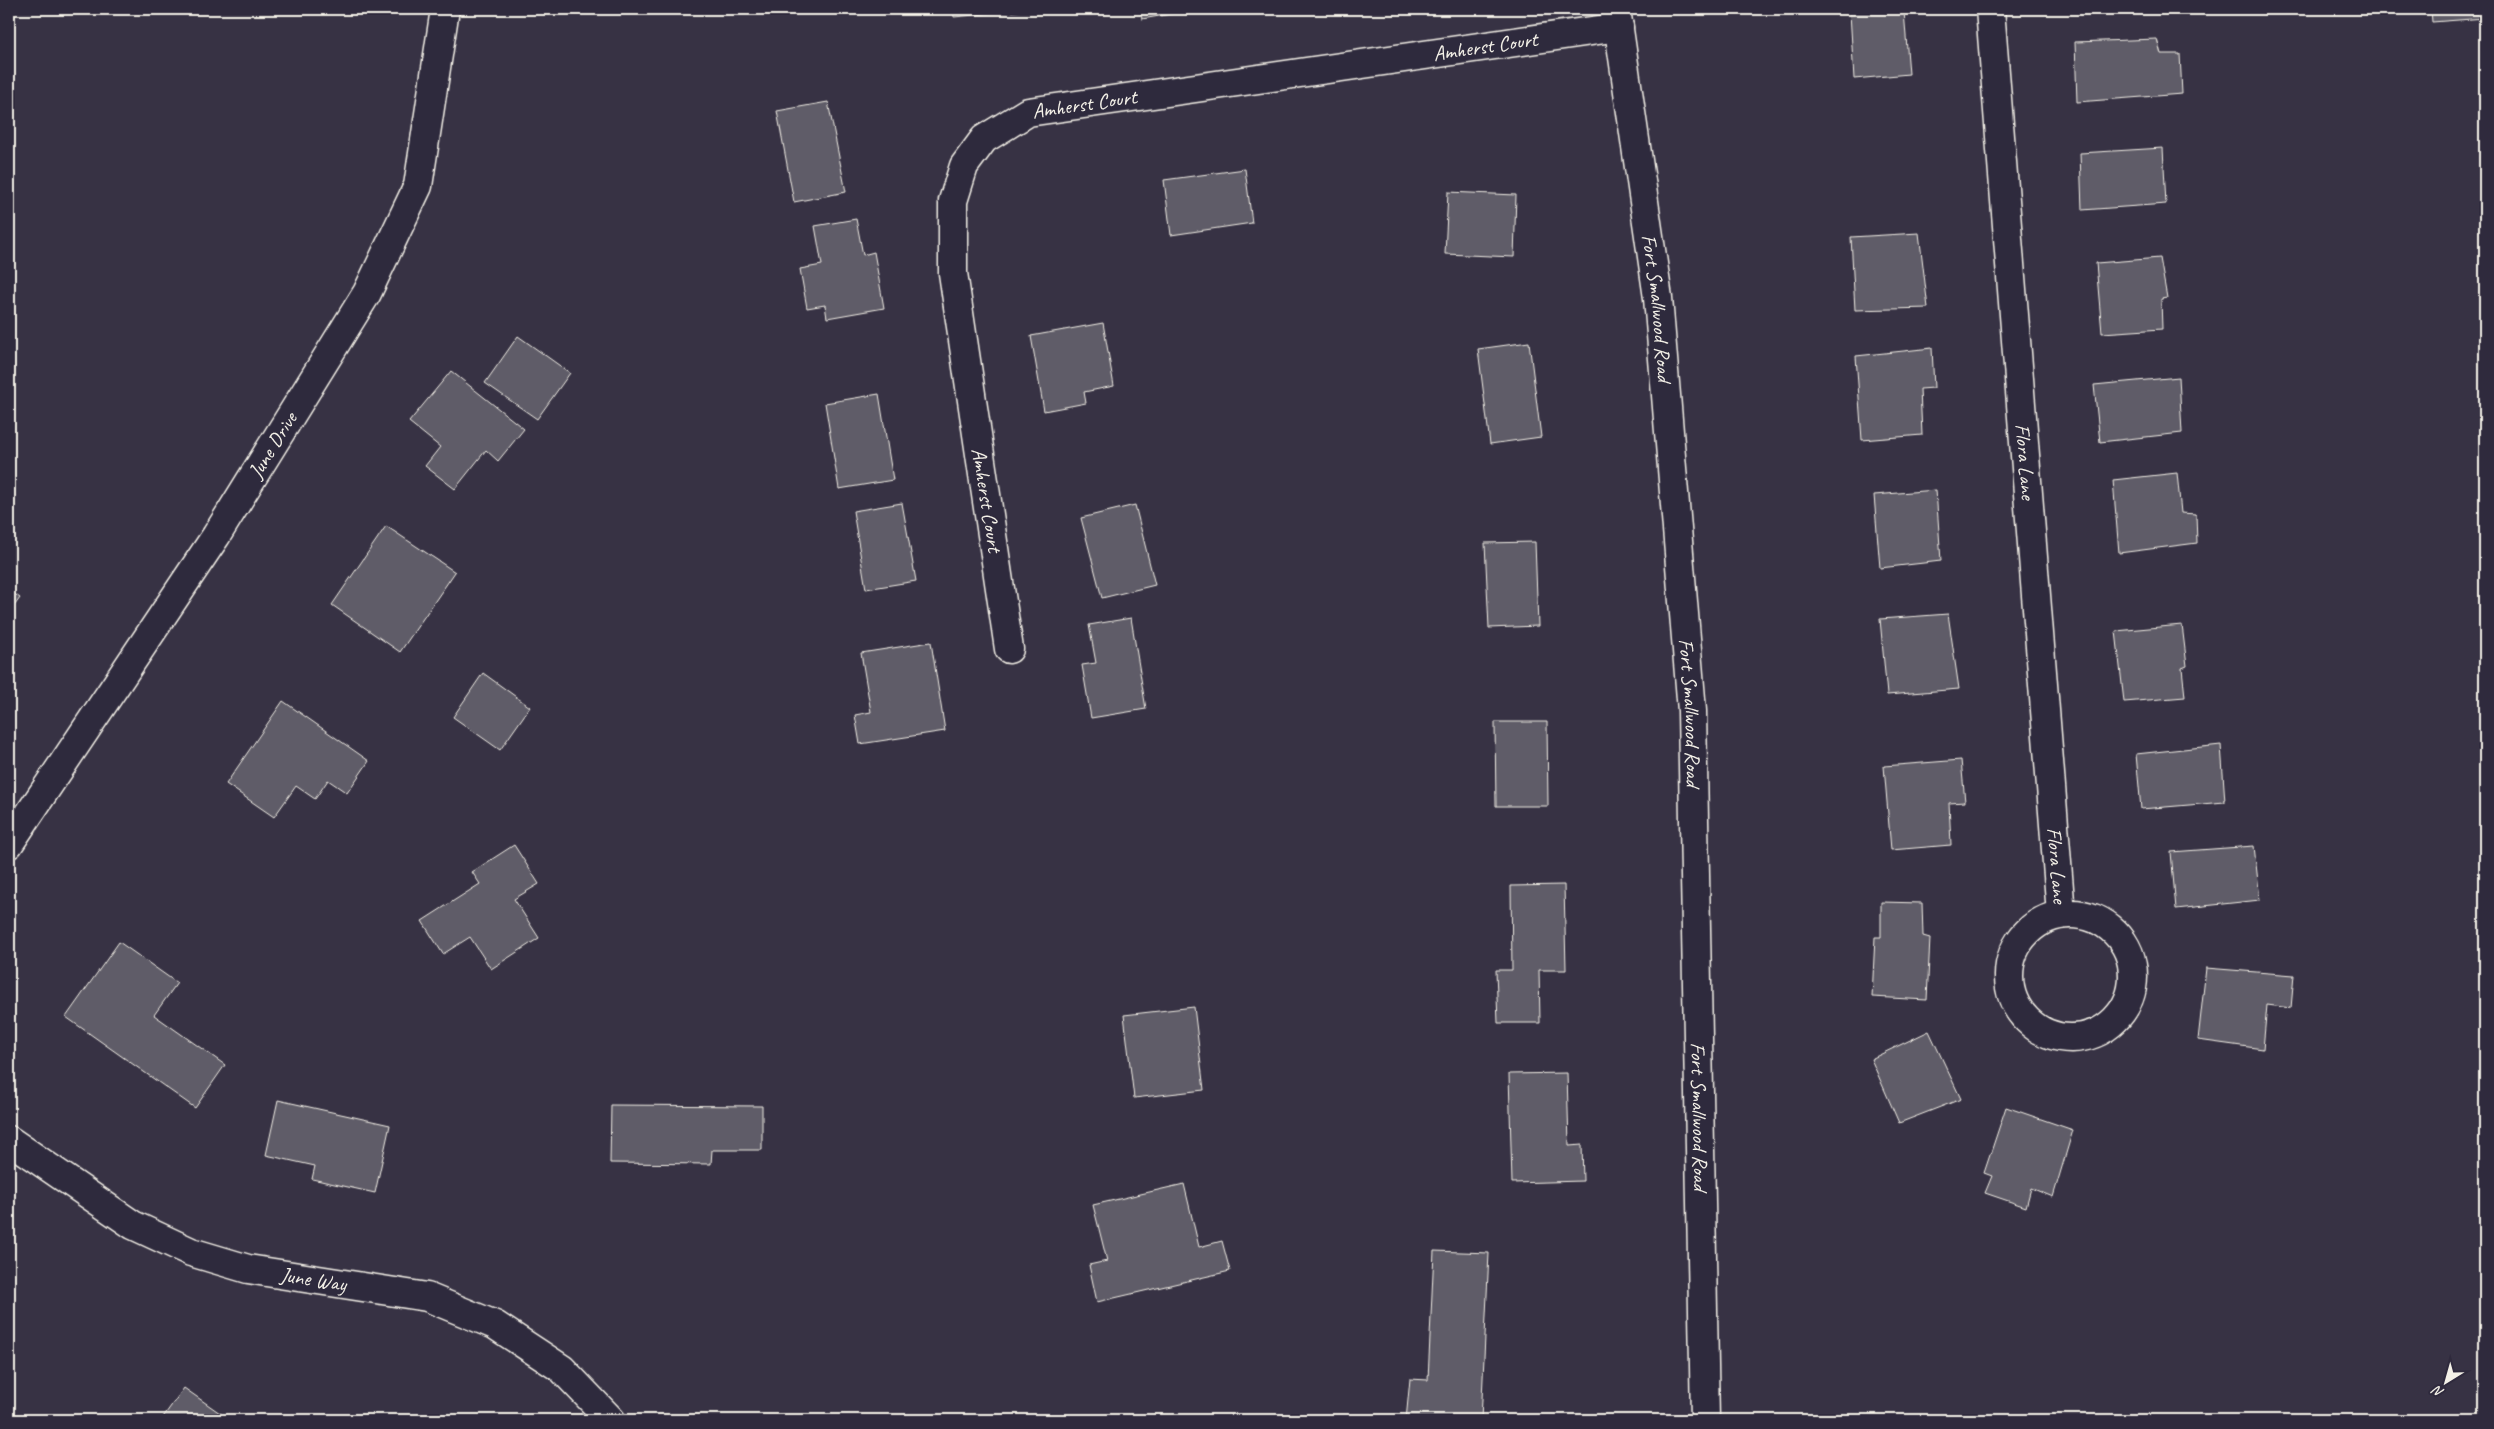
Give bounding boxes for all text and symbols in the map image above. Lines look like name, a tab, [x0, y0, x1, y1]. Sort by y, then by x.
street label: Amherst Court	[1431, 26, 1541, 67]
street label: Amherst Court	[1030, 83, 1140, 124]
street label: Fort Smallwood Road	[1636, 233, 1678, 387]
street label: June Drive	[242, 406, 304, 484]
street label: Flora Lane	[2010, 423, 2042, 503]
street label: Amherst Court	[966, 446, 1008, 556]
street label: Fort Smallwood Road	[1673, 638, 1706, 791]
street label: Flora Lane	[2041, 827, 2073, 906]
street label: Fort Smallwood Road	[1685, 1042, 1714, 1195]
street label: June Way	[278, 1261, 350, 1297]
north arrow	[2422, 1356, 2472, 1406]
text: N	[2428, 1381, 2447, 1401]

